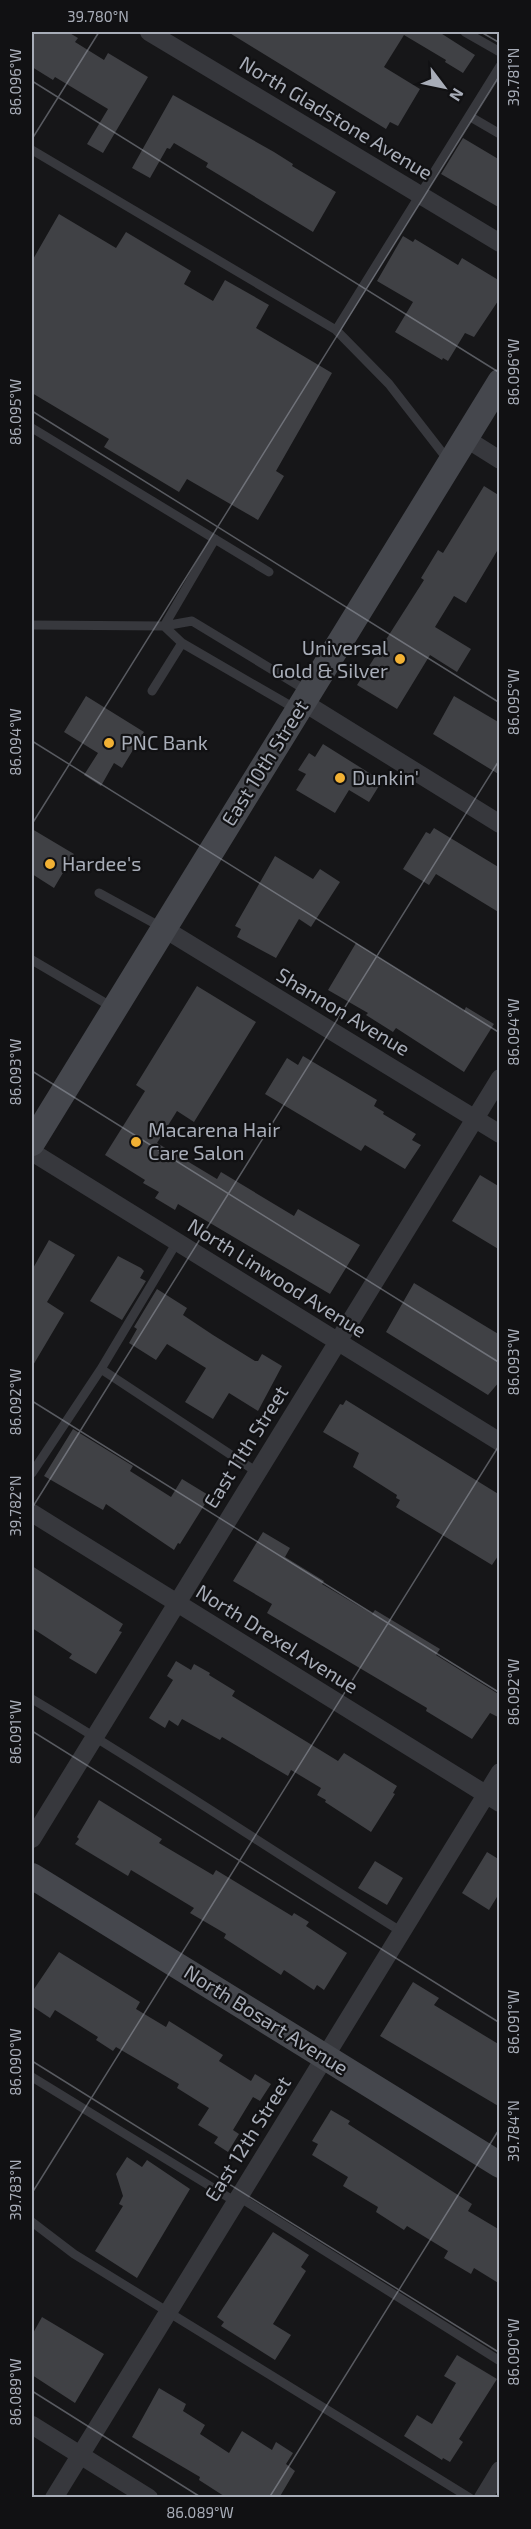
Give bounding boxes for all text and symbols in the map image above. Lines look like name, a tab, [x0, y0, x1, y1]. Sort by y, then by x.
text: 39.780°N	[67, 7, 129, 25]
text: 39.781°N	[504, 48, 522, 106]
text: 86.096°W	[6, 49, 24, 116]
street label: North Gladstone Avenue	[236, 50, 437, 184]
north arrow	[414, 57, 474, 117]
text: N	[446, 85, 468, 105]
text: 86.096°W	[504, 339, 522, 406]
text: 86.095°W	[6, 379, 24, 445]
place label: Universal Gold & Silver	[271, 635, 388, 682]
marker: Universal Gold & Silver	[393, 652, 407, 666]
text: 86.095°W	[504, 669, 522, 735]
street label: East 10th Street	[216, 695, 313, 830]
text: 86.094°W	[6, 708, 24, 776]
place label: PNC Bank	[121, 730, 208, 754]
marker: PNC Bank	[102, 736, 116, 750]
place label: Dunkin'	[352, 765, 419, 789]
marker: Dunkin'	[333, 771, 347, 785]
place label: Hardee's	[62, 851, 141, 875]
marker: Hardee's	[43, 857, 57, 871]
street label: Shannon Avenue	[273, 962, 414, 1060]
text: 86.094°W	[504, 998, 522, 1066]
text: 86.093°W	[6, 1039, 24, 1105]
place label: Macarena Hair Care Salon	[148, 1117, 280, 1164]
marker: Macarena Hair Care Salon	[129, 1135, 143, 1149]
street label: North Linwood Avenue	[184, 1212, 371, 1342]
text: 86.093°W	[504, 1329, 522, 1395]
text: 86.092°W	[6, 1369, 24, 1435]
street label: East 11th Street	[198, 1381, 293, 1512]
text: 39.782°N	[6, 1475, 24, 1537]
street label: North Drexel Avenue	[192, 1579, 363, 1698]
text: 86.092°W	[504, 1659, 522, 1725]
text: 86.091°W	[6, 1700, 24, 1764]
street label: North Bosart Avenue	[180, 1959, 353, 2079]
text: 86.091°W	[504, 1990, 522, 2054]
text: 86.090°W	[6, 2028, 24, 2096]
street label: East 12th Street	[199, 2071, 295, 2205]
text: 39.784°N	[504, 2100, 522, 2162]
text: 39.783°N	[6, 2160, 24, 2220]
text: 86.090°W	[504, 2318, 522, 2386]
text: 86.089°W	[6, 2358, 24, 2426]
text: 86.089°W	[166, 2503, 234, 2521]

